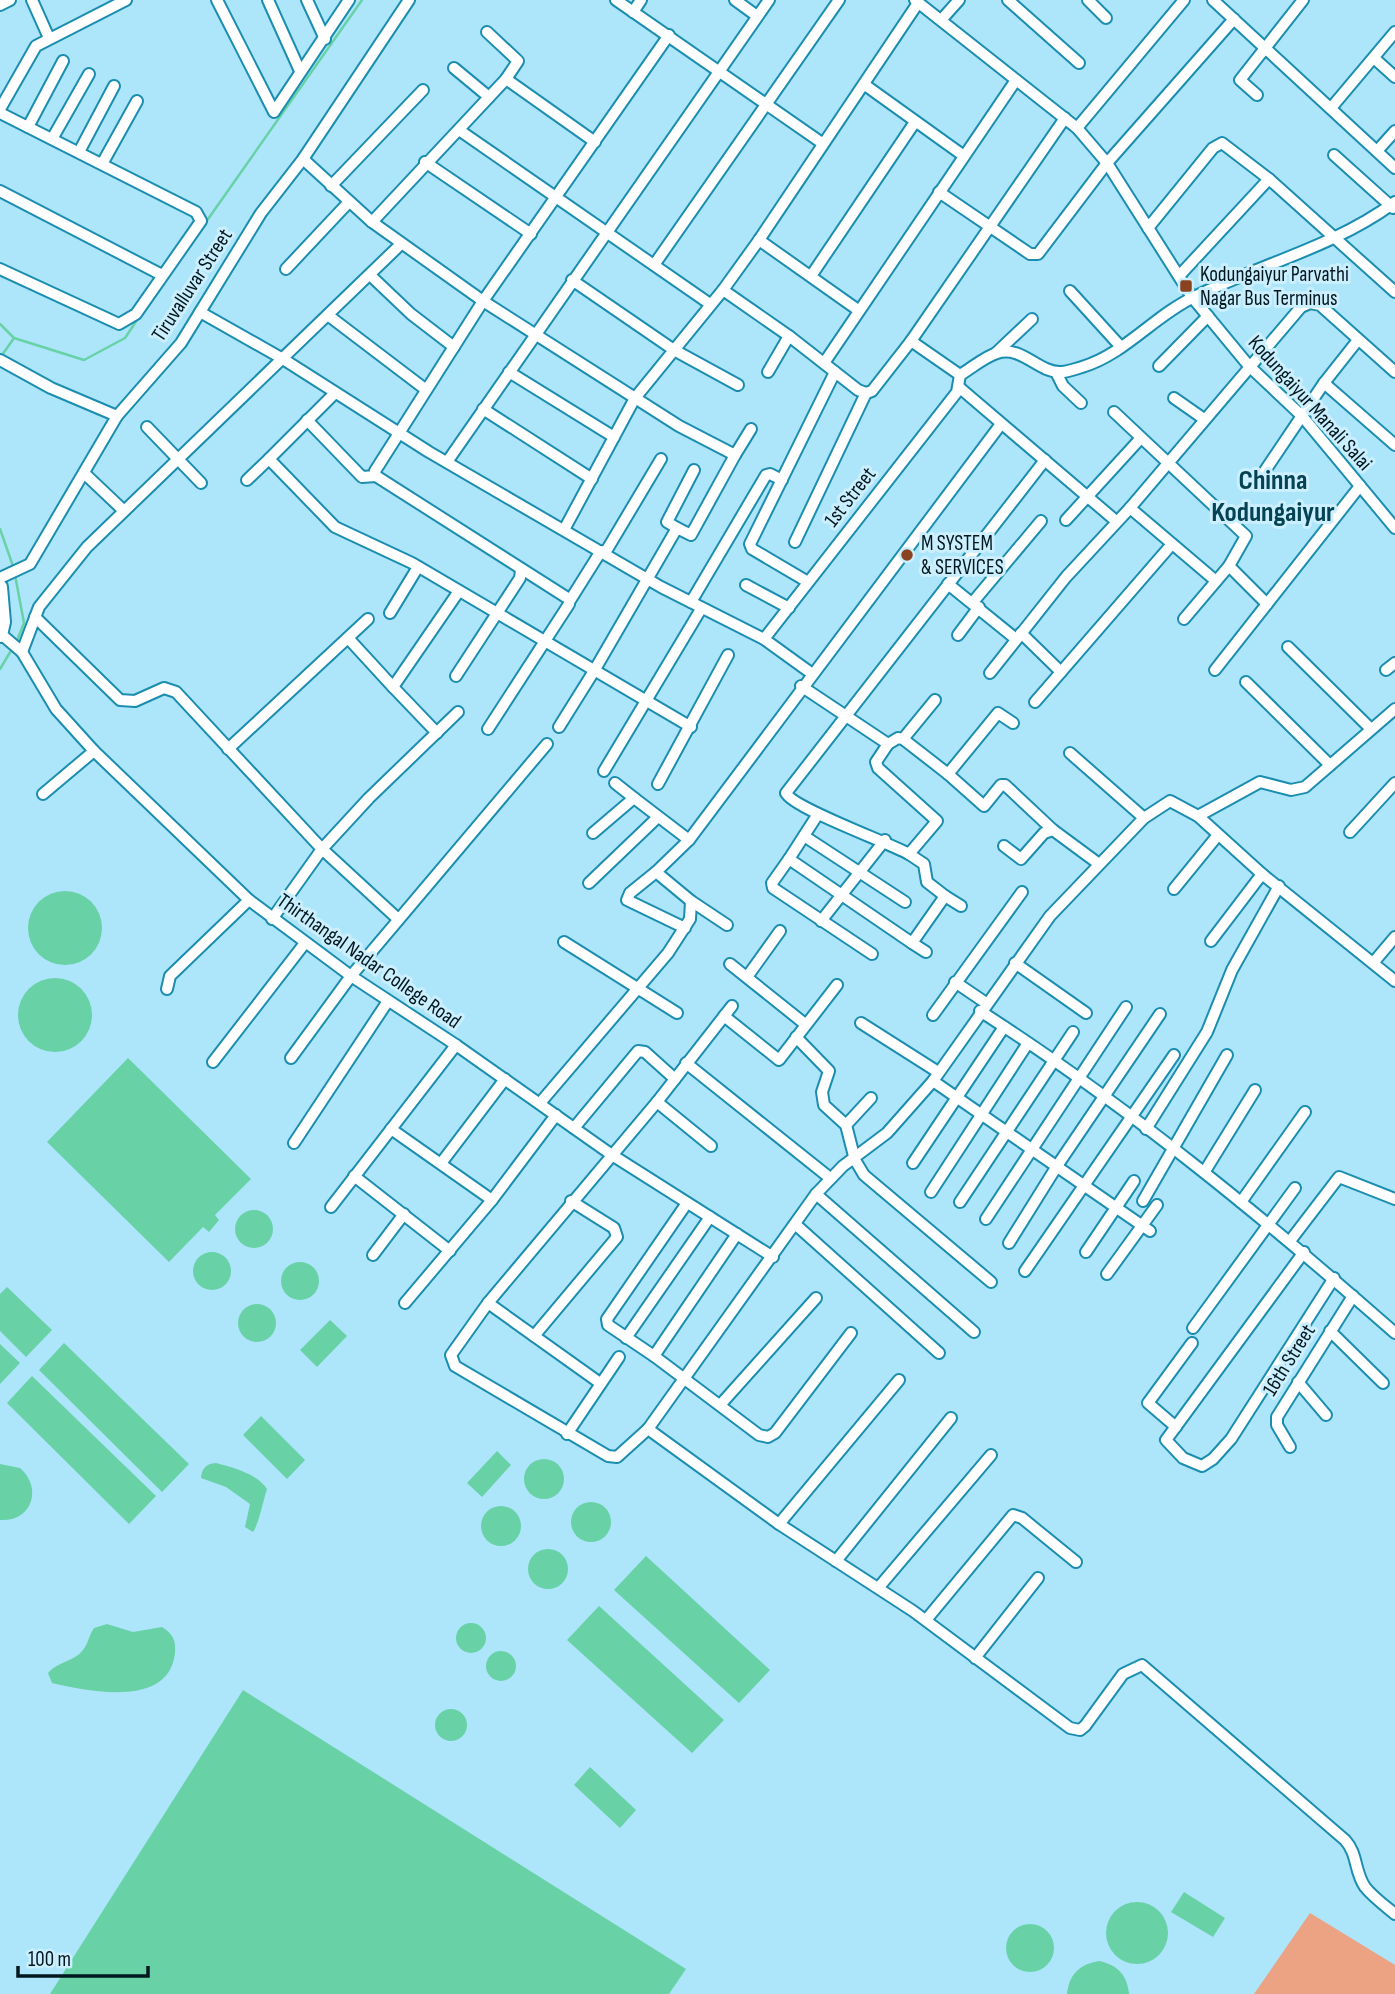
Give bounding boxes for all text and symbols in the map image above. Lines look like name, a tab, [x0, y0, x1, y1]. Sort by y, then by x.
street label: Tiruvalluvar Street	[146, 224, 238, 346]
place label: Kodungaiyur Parvathi Nagar Bus Terminus	[1200, 262, 1349, 311]
marker: Kodungaiyur Parvathi Nagar Bus Terminus	[1178, 278, 1194, 294]
street label: Kodungaiyur Manali Salai	[1243, 330, 1377, 476]
street label: 1st Street	[819, 462, 881, 532]
district label: Chinna Kodungaiyur	[1211, 464, 1335, 529]
place label: M SYSTEM & SERVICES	[921, 531, 1004, 580]
marker: M SYSTEM & SERVICES	[899, 547, 915, 563]
street label: Thirthangal Nadar College Road	[272, 888, 466, 1034]
street label: 16th Street	[1257, 1320, 1321, 1400]
scale bar	[18, 1934, 147, 1978]
text: 100 m	[28, 1947, 71, 1972]

